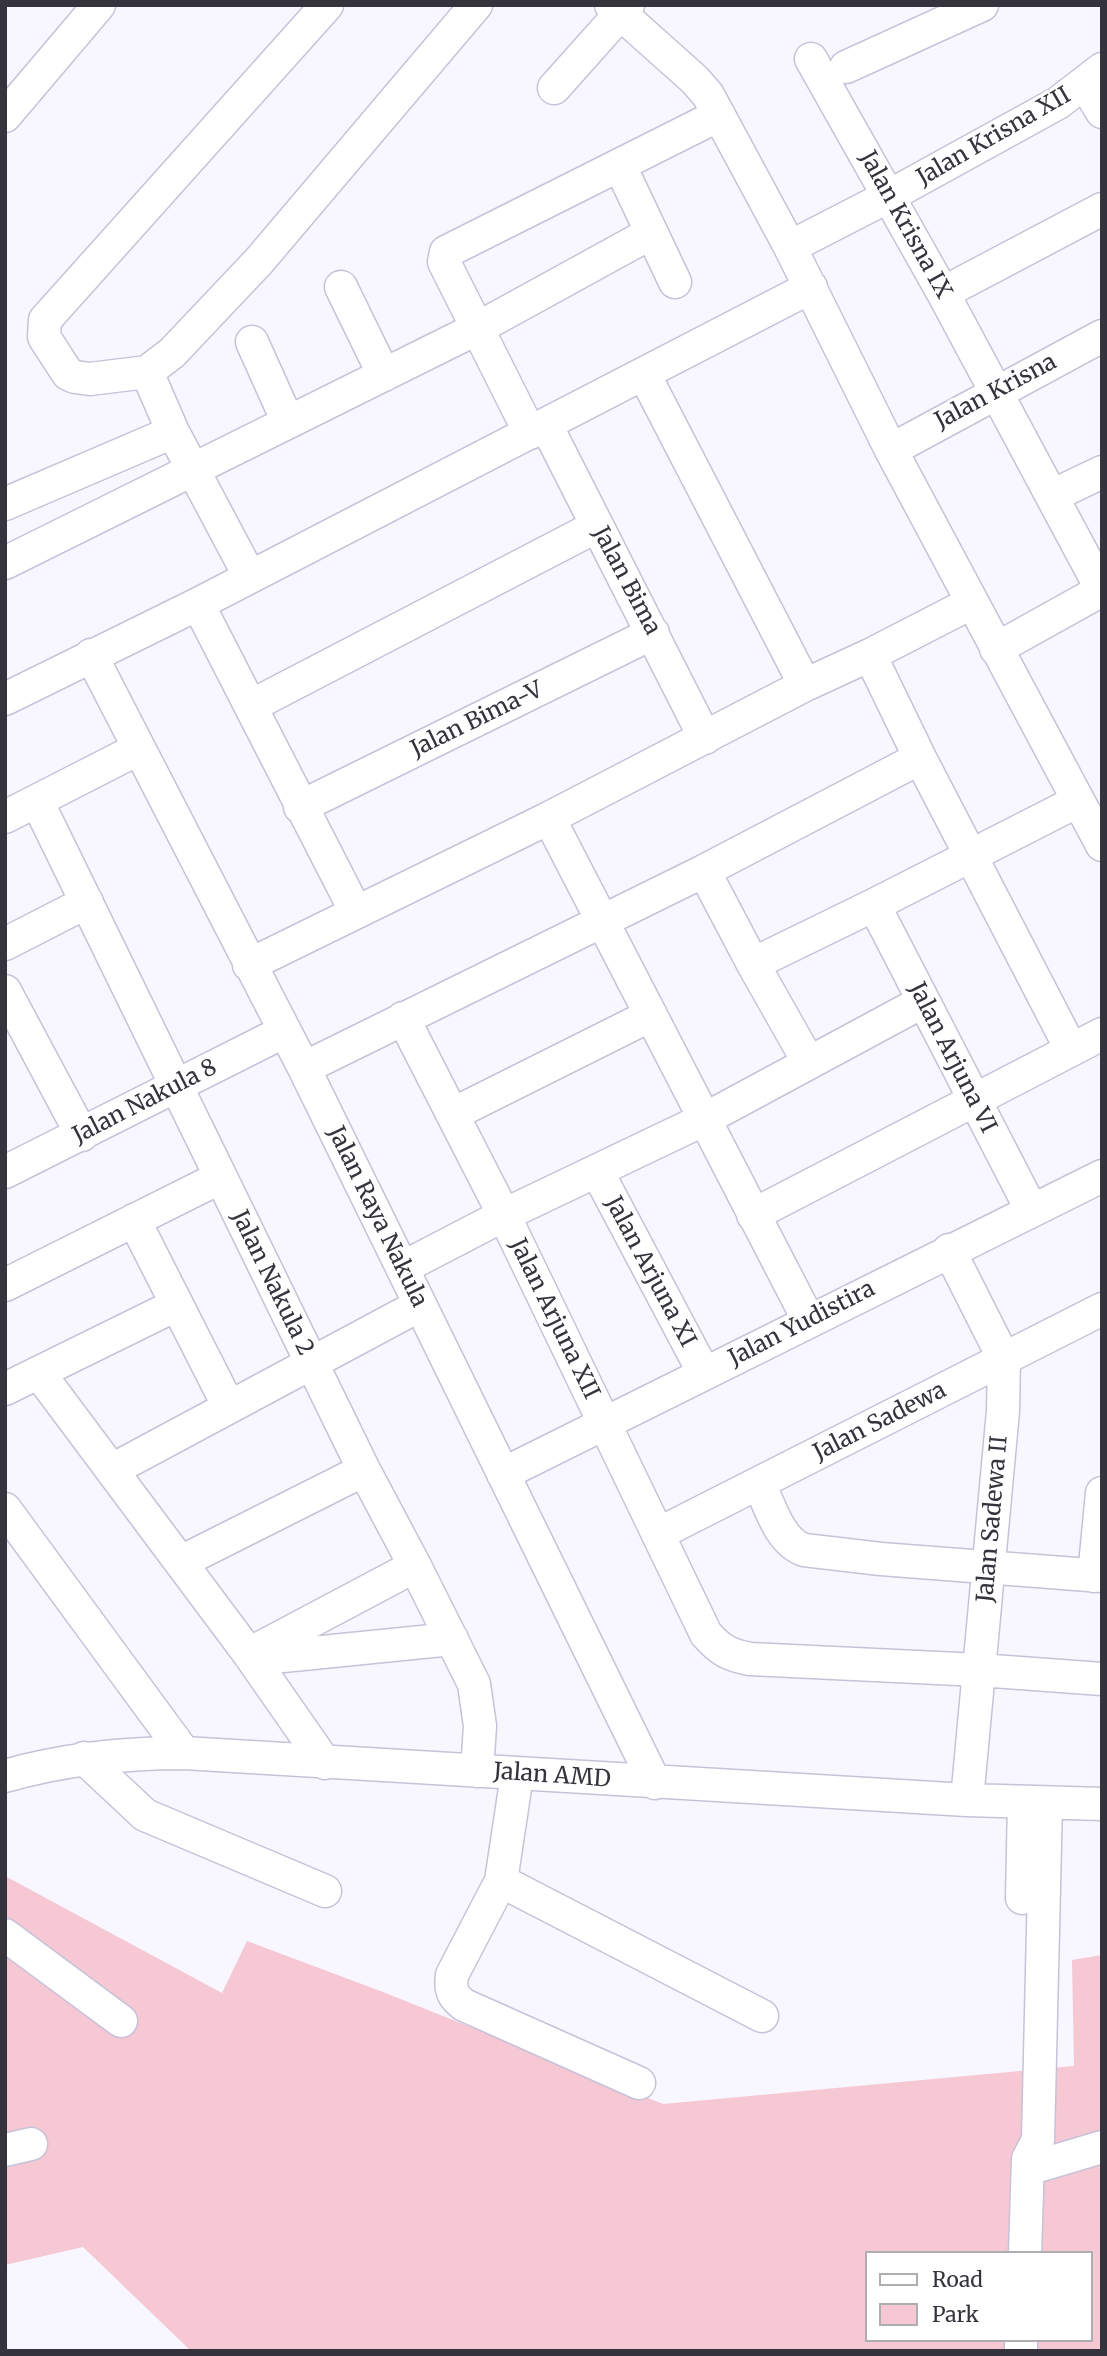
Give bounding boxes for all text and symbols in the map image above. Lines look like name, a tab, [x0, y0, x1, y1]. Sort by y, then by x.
street label: Jalan Krisna XII	[912, 82, 1076, 192]
street label: Jalan Krisna IX	[853, 146, 957, 304]
street label: Jalan Krisna	[931, 348, 1061, 436]
street label: Jalan Bima	[586, 522, 666, 640]
street label: Jalan Bima-V	[407, 676, 547, 764]
street label: Jalan Arjuna VI	[902, 978, 1002, 1138]
street label: Jalan Nakula 8	[68, 1054, 222, 1150]
street label: Jalan Raya Nakula	[321, 1122, 433, 1312]
street label: Jalan Arjuna XI	[599, 1192, 701, 1352]
street label: Jalan Nakula 2	[225, 1206, 319, 1360]
street label: Jalan Arjuna XII	[503, 1234, 605, 1404]
street label: Jalan Yudistira	[724, 1275, 880, 1373]
street label: Jalan Sadewa	[809, 1377, 951, 1467]
street label: Jalan Sadewa II	[972, 1434, 1014, 1604]
street label: Jalan AMD	[492, 1758, 612, 1794]
legend	[866, 2251, 1093, 2342]
text: Road	[932, 2266, 983, 2293]
text: Park	[932, 2301, 979, 2328]

